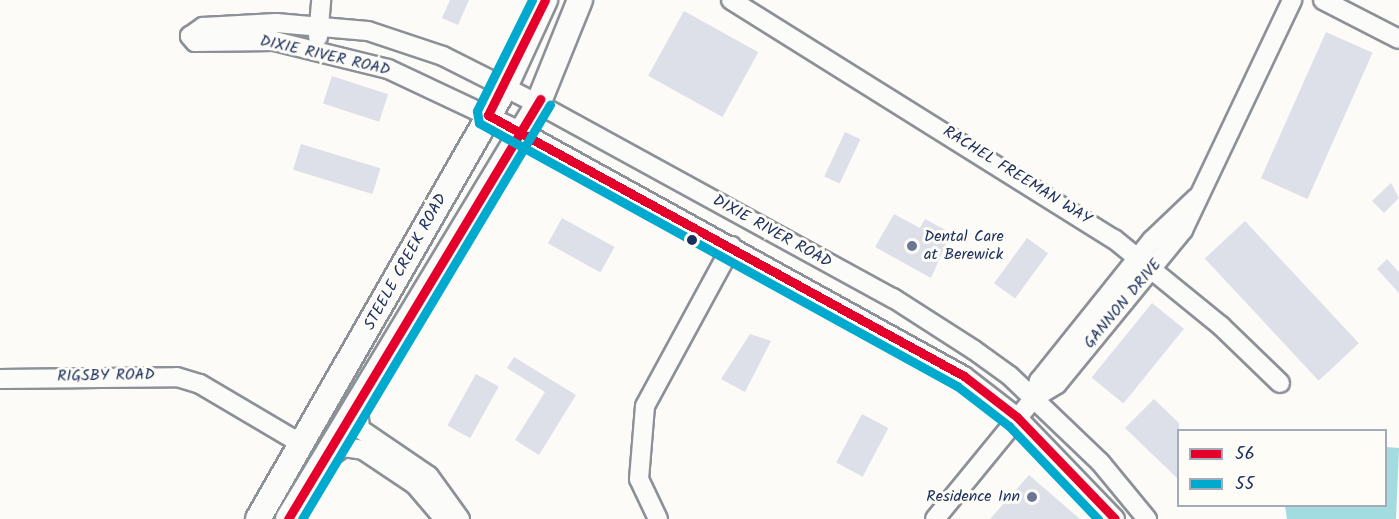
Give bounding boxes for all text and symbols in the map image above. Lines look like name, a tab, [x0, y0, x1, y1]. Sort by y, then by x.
street label: DIXIE RIVER ROAD	[258, 32, 392, 80]
street label: RACHEL FREEMAN WAY	[939, 122, 1095, 230]
street label: STEELE CREEK ROAD	[361, 190, 451, 334]
street label: DIXIE RIVER ROAD	[709, 191, 835, 273]
place label: Dental Care at Berewick	[924, 227, 1004, 265]
unlabelled marker	[686, 234, 698, 246]
marker: Dental Care at Berewick	[905, 239, 919, 253]
street label: GANNON DRIVE	[1080, 255, 1166, 353]
street label: RIGSBY ROAD	[57, 366, 155, 386]
legend	[1177, 429, 1387, 507]
text: 56	[1235, 440, 1255, 469]
text: 55	[1235, 470, 1254, 499]
place label: Residence Inn	[926, 487, 1020, 507]
marker: Residence Inn	[1025, 490, 1039, 504]

